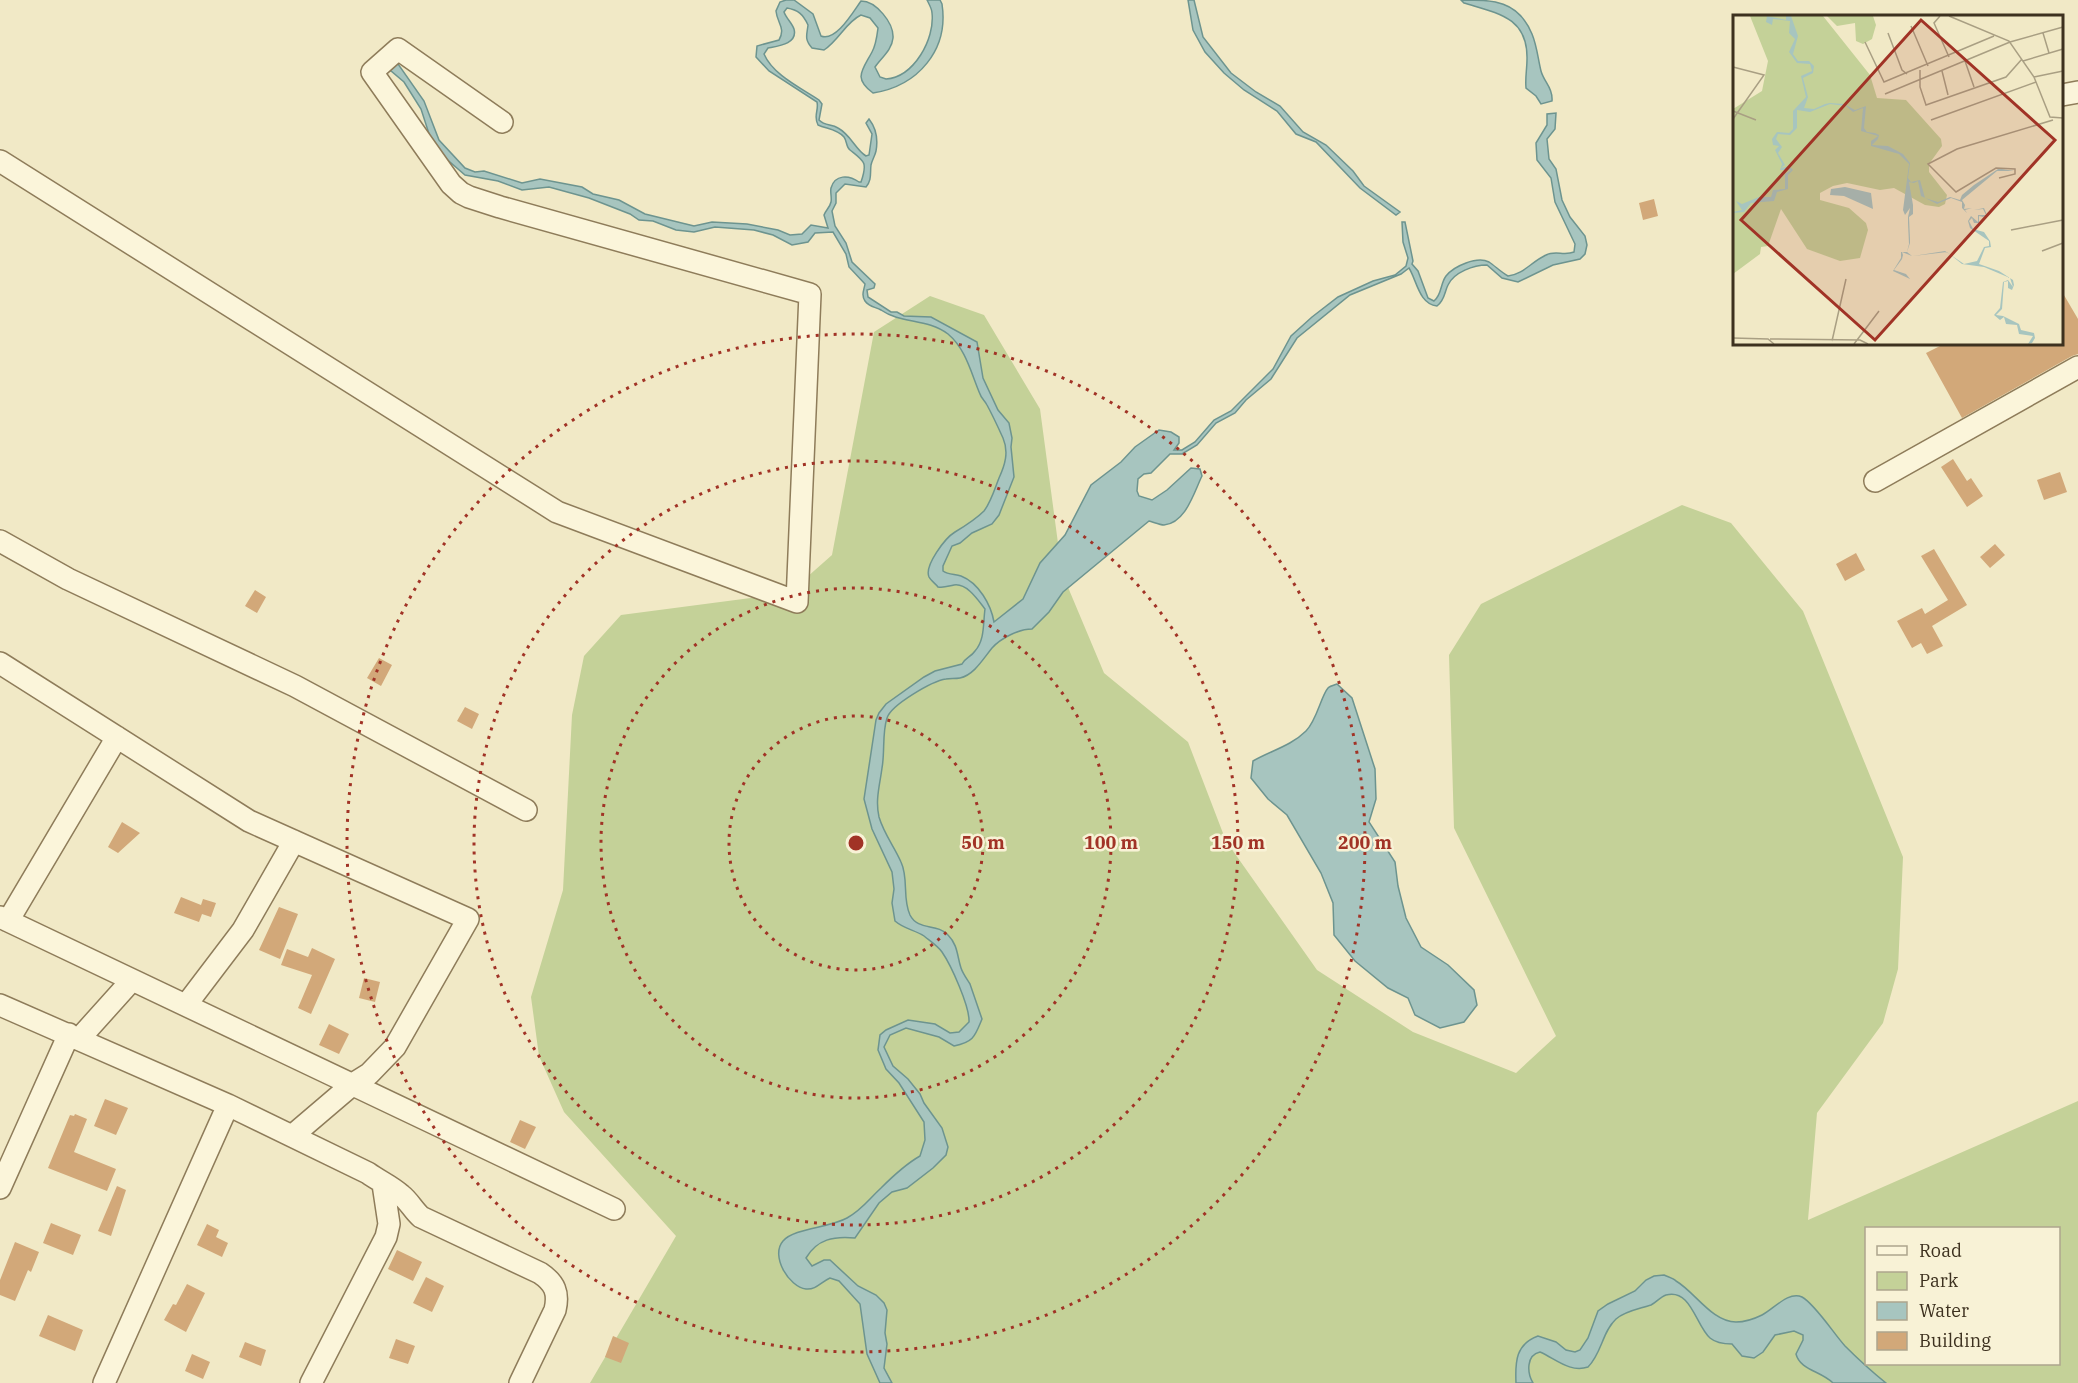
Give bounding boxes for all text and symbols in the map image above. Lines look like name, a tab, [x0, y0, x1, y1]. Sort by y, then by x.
inset map	[1733, 15, 2063, 345]
text: 50 m	[961, 831, 1005, 854]
text: 100 m	[1084, 831, 1139, 854]
text: 150 m	[1211, 831, 1266, 854]
text: 200 m	[1338, 831, 1393, 854]
centre of rings	[846, 833, 866, 853]
legend	[1865, 1227, 2060, 1365]
text: Road	[1919, 1239, 1962, 1262]
text: Park	[1919, 1269, 1959, 1292]
text: Water	[1919, 1299, 1969, 1322]
text: Building	[1919, 1329, 1991, 1352]

